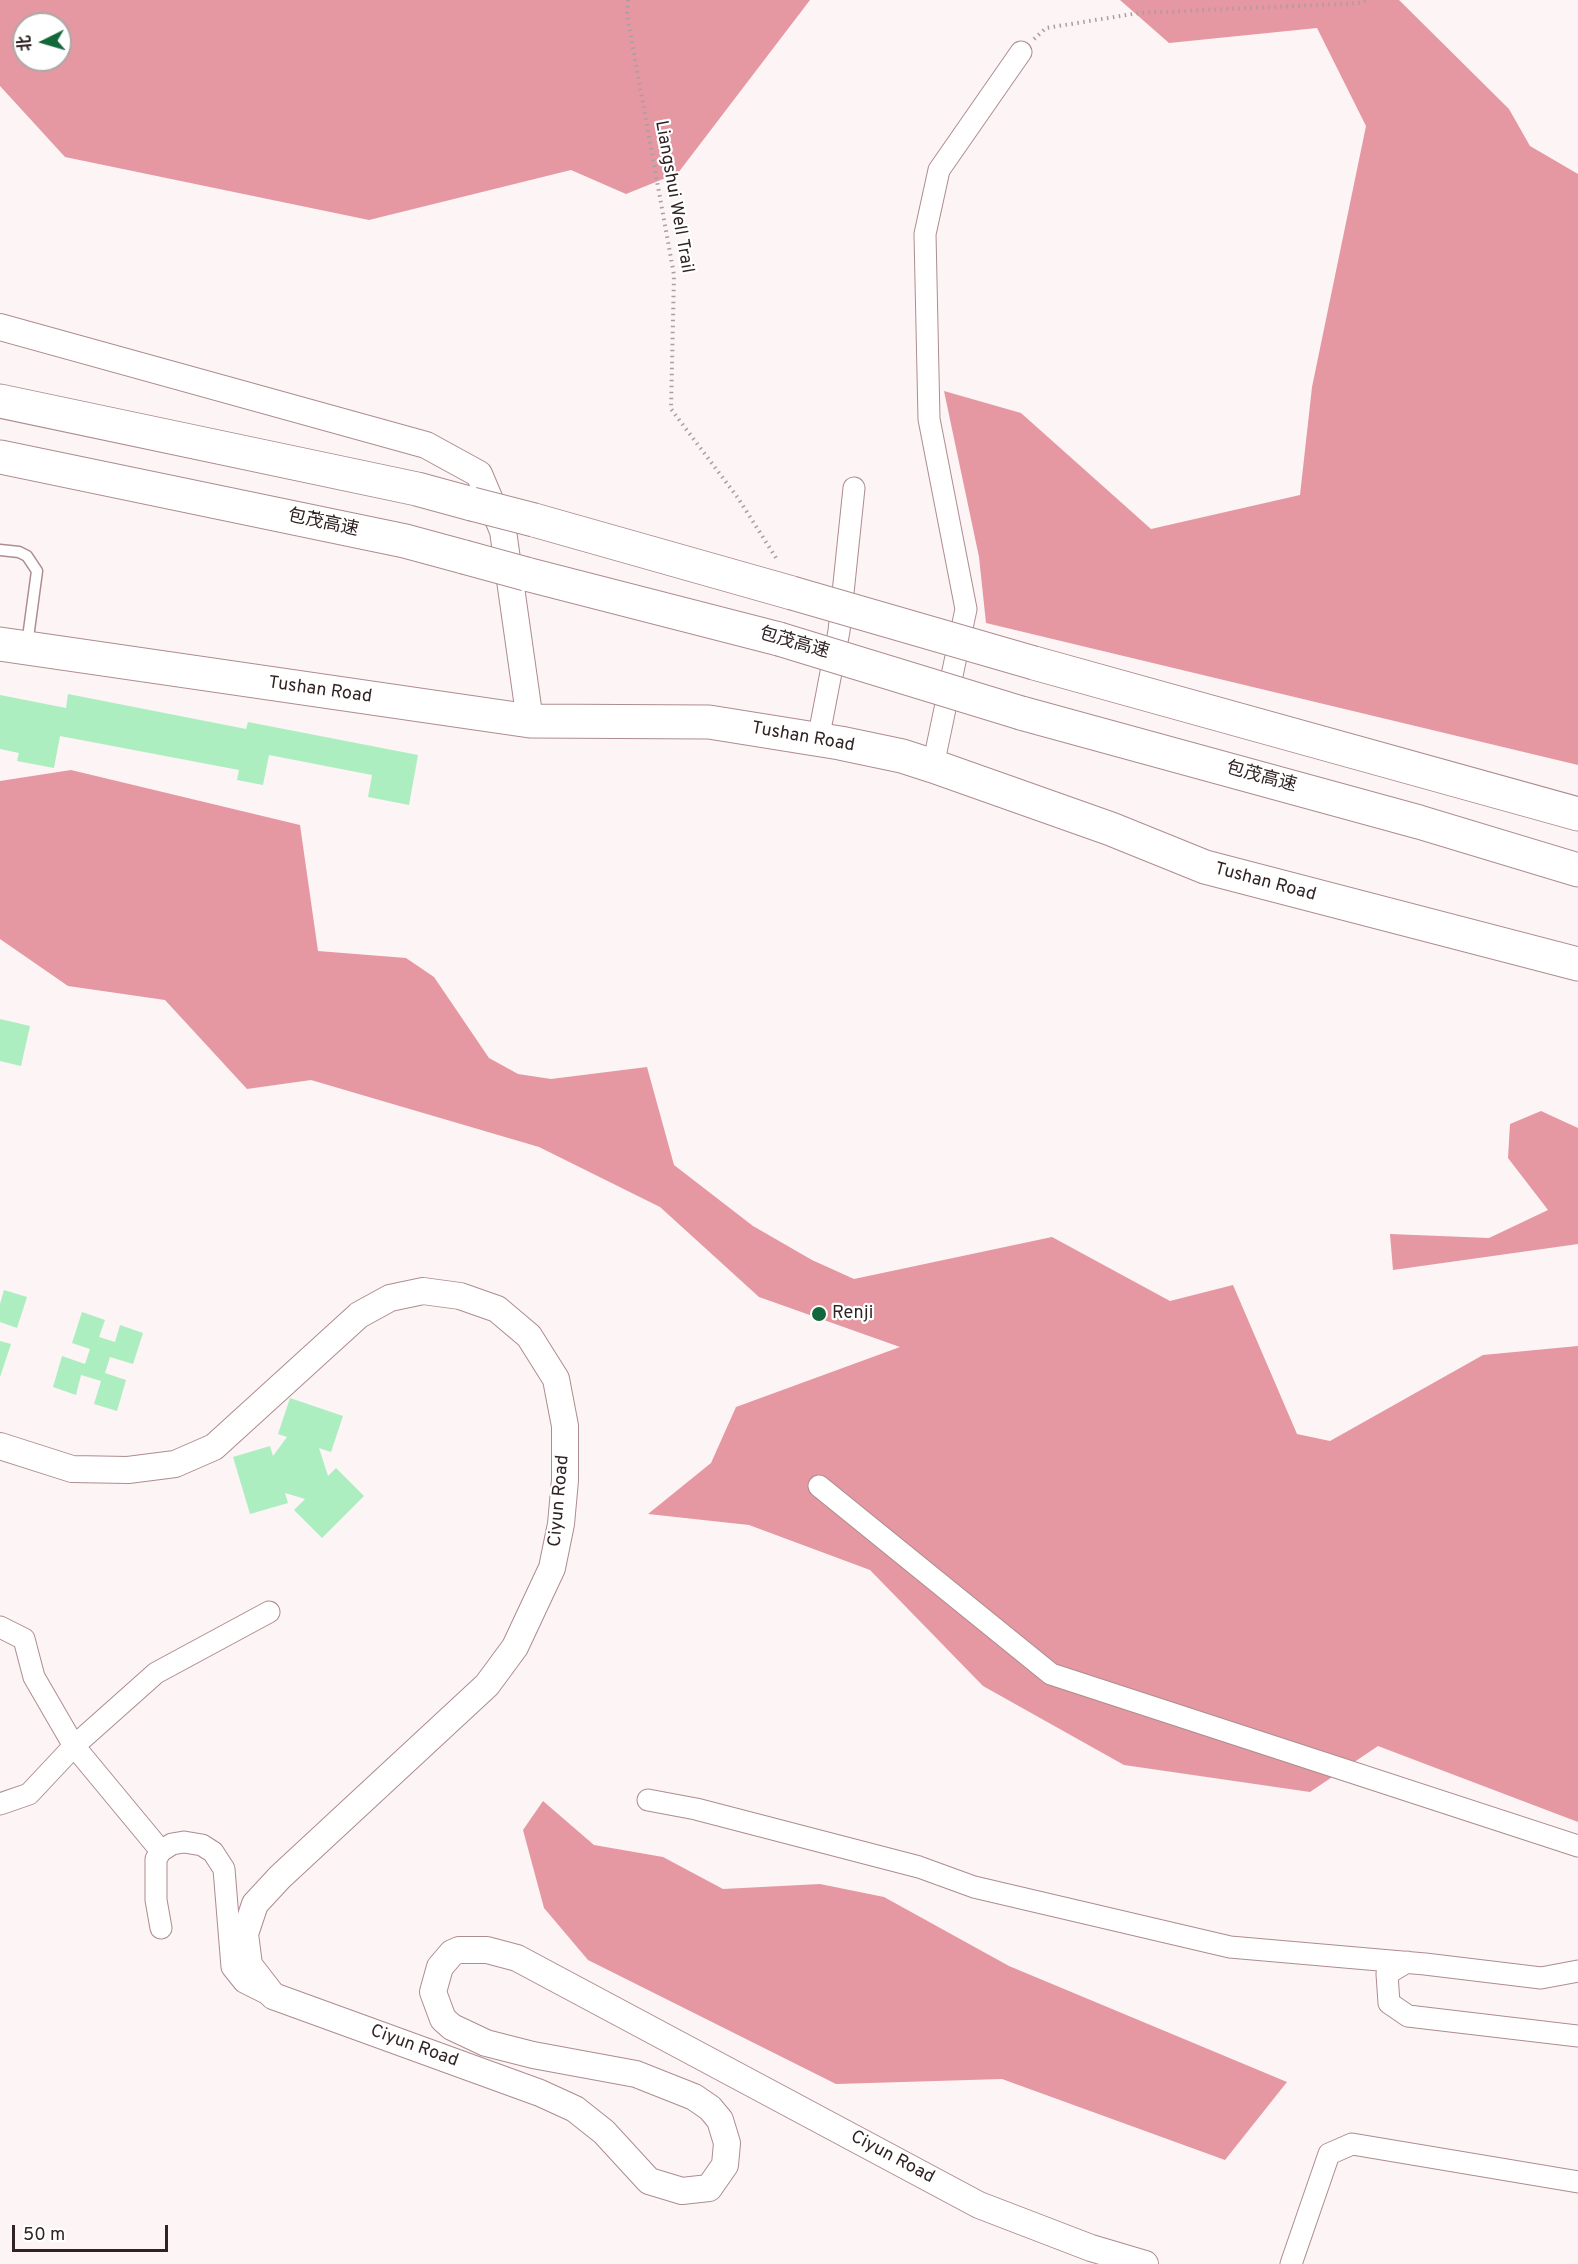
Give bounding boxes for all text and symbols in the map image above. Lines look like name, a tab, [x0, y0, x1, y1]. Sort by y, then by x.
north arrow	[12, 12, 72, 72]
text: 北	[15, 35, 37, 52]
street label: Liangshui Well Trail	[649, 119, 697, 275]
street label: 包茂高速	[286, 506, 360, 542]
street label: 包茂高速	[756, 624, 832, 664]
street label: Tushan Road	[267, 673, 373, 709]
street label: Tushan Road	[750, 718, 856, 758]
street label: 包茂高速	[1223, 758, 1299, 798]
street label: Tushan Road	[1212, 859, 1318, 907]
place label: Renji	[832, 1303, 873, 1325]
marker: Renji	[810, 1305, 828, 1323]
street label: Ciyun Road	[545, 1454, 575, 1548]
street label: Ciyun Road	[367, 2021, 461, 2073]
street label: Ciyun Road	[846, 2127, 938, 2189]
scale bar	[15, 2213, 171, 2251]
text: 50 m	[23, 2224, 65, 2247]

